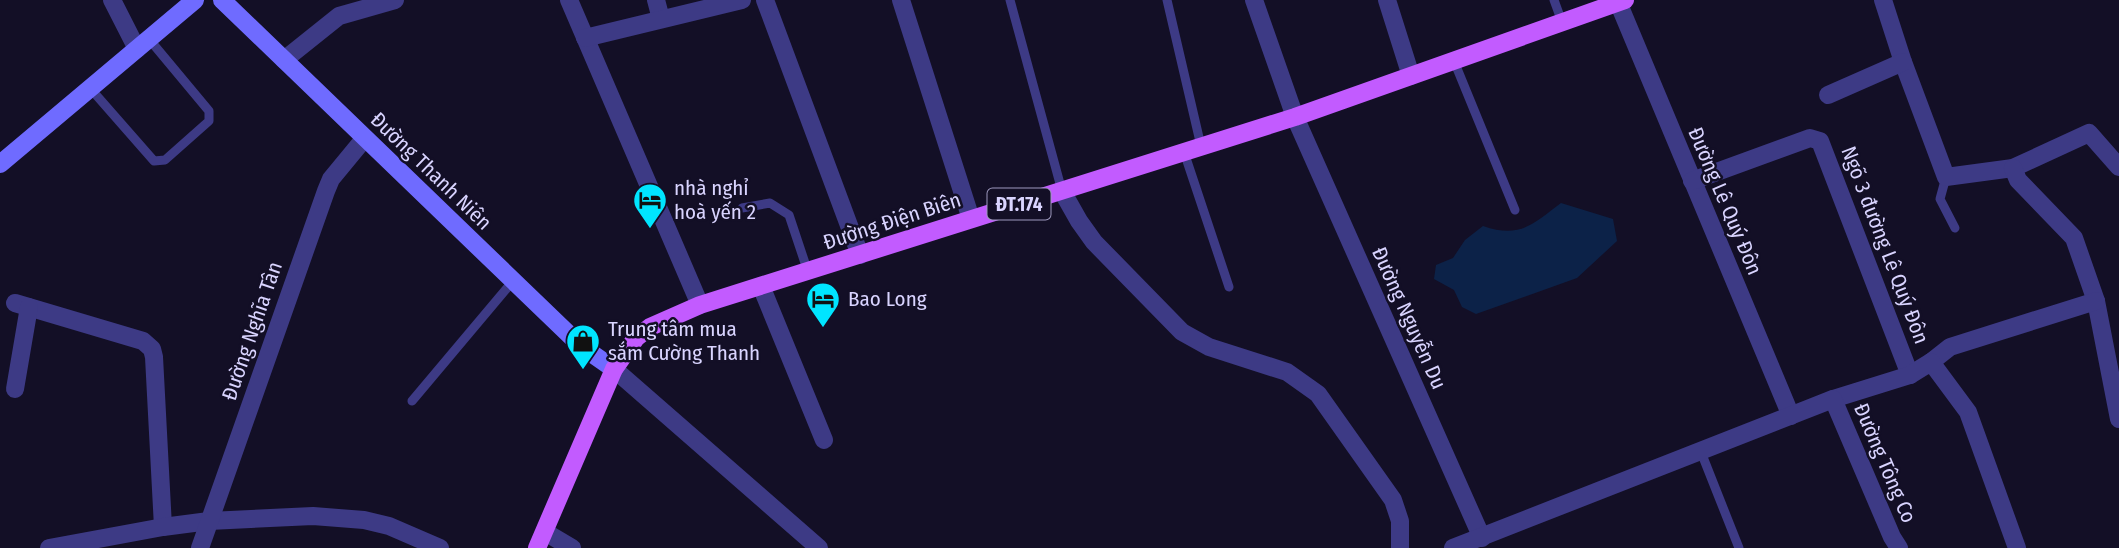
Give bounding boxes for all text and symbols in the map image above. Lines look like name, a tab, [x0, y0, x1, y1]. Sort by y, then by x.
street label: Đường Thanh Niên	[365, 107, 497, 235]
street label: Đường Lê Quý Đôn	[1682, 123, 1768, 279]
street label: Ngõ 3 đường Lê Quý Đôn	[1835, 142, 1935, 348]
place label: nhà nghỉ hoà yến 2	[674, 175, 756, 225]
hotel icon: nhà nghỉ hoà yến 2	[631, 181, 669, 230]
street label: Đường Điện Biên	[820, 187, 964, 255]
road number: ĐT.174	[988, 188, 1050, 220]
street label: Đường Nguyễn Du	[1366, 243, 1452, 393]
street label: Đường Nghĩa Tân	[216, 258, 288, 404]
hotel icon: Bao Long	[804, 280, 842, 329]
place label: Bao Long	[848, 286, 927, 312]
place label: Trung tâm mua sắm Cường Thanh	[608, 316, 760, 366]
shop icon: Trung tâm mua sắm Cường Thanh	[564, 322, 602, 371]
street label: Đường Tông Co	[1848, 399, 1922, 527]

